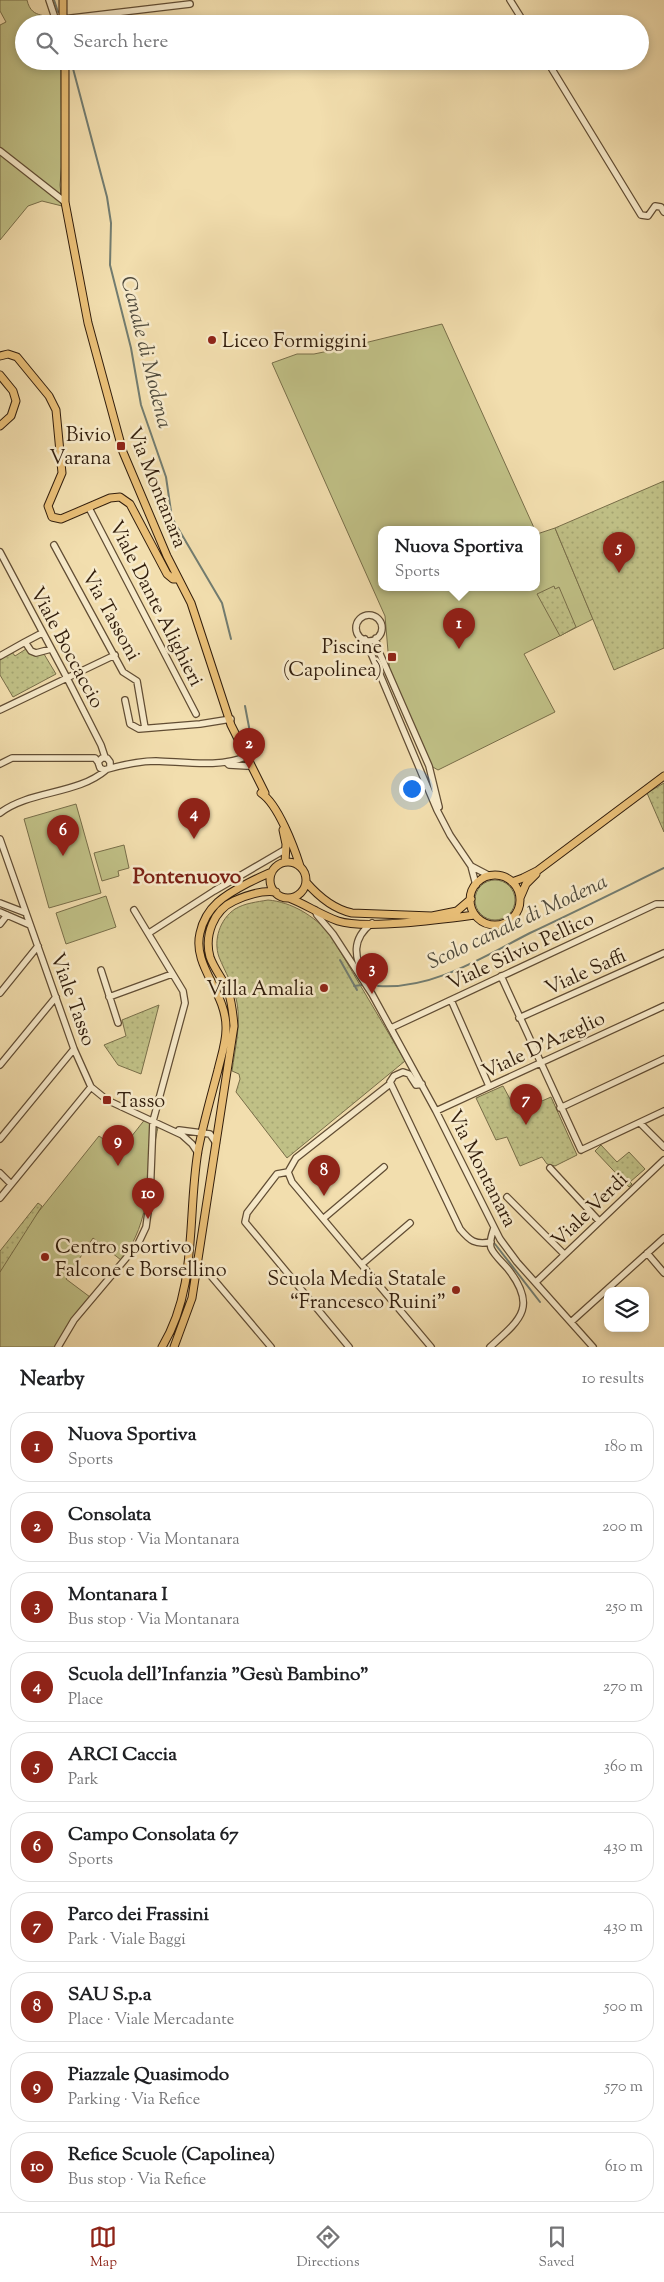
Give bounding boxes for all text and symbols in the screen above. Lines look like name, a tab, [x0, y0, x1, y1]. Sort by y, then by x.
search box	[15, 15, 649, 70]
icon: search	[33, 29, 61, 57]
text: Search here	[73, 29, 168, 56]
water label: Canale di Modena	[112, 273, 178, 432]
place label: Liceo Formiggini	[222, 328, 367, 357]
marker: Liceo Formiggini	[206, 334, 218, 346]
place label: Bivio Varana	[49, 422, 111, 474]
street label: Via Montanara	[118, 423, 193, 553]
marker: Bivio Varana	[115, 440, 127, 452]
street label: Viale Dante Alighieri	[100, 516, 209, 692]
popup	[378, 526, 540, 591]
pin: 5	[603, 532, 635, 573]
text: Nuova Sportiva	[395, 534, 523, 561]
text: Sports	[395, 561, 440, 584]
street label: Via Tassoni	[73, 566, 147, 667]
street label: Viale Boccaccio	[22, 582, 110, 714]
pin: 1	[443, 608, 475, 649]
place label: Piscine (Capolinea)	[283, 634, 382, 686]
marker: Piscine (Capolinea)	[386, 651, 398, 663]
pin: 2	[233, 728, 265, 769]
your location	[399, 776, 425, 802]
pin: 4	[178, 798, 210, 839]
pin: 6	[47, 815, 79, 856]
district label: Pontenuovo	[133, 863, 242, 893]
water label: Scolo canale di Modena	[423, 868, 613, 978]
street label: Viale Silvio Pellico	[443, 905, 599, 999]
street label: Viale Saffi	[541, 943, 631, 1004]
street label: Viale Tasso	[41, 949, 102, 1050]
pin: 3	[356, 953, 388, 994]
place label: Villa Amalia	[206, 976, 314, 1005]
marker: Villa Amalia	[318, 982, 330, 994]
street label: Viale D'Azeglio	[478, 1005, 610, 1087]
pin: 7	[510, 1084, 542, 1125]
place label: Tasso	[117, 1088, 165, 1117]
marker: Tasso	[101, 1094, 113, 1106]
street label: Via Montanara	[439, 1105, 523, 1233]
pin: 9	[102, 1125, 134, 1166]
pin: 8	[308, 1155, 340, 1196]
street label: Viale Verdi	[546, 1167, 636, 1255]
pin: 10	[132, 1178, 164, 1219]
place label: Centro sportivo Falcone e Borsellino	[55, 1234, 227, 1286]
marker: Centro sportivo Falcone e Borsellino	[39, 1251, 51, 1263]
place label: Scuola Media Statale “Francesco Ruini”	[267, 1266, 446, 1318]
marker: Scuola Media Statale “Francesco Ruini”	[450, 1284, 462, 1296]
map controls	[604, 1287, 649, 1332]
button: layers	[604, 1287, 649, 1332]
text: Nearby	[20, 1365, 85, 1395]
text: 10 results	[582, 1368, 644, 1391]
text: Nuova Sportiva	[68, 1422, 196, 1449]
text: 1	[34, 1436, 40, 1459]
text: 180 m	[604, 1436, 643, 1459]
text: Sports	[68, 1449, 113, 1472]
text: Consolata	[68, 1502, 151, 1529]
text: 2	[33, 1516, 41, 1539]
text: 200 m	[602, 1516, 643, 1539]
text: Bus stop · Via Montanara	[68, 1529, 240, 1552]
text: Montanara I	[68, 1582, 168, 1609]
text: 3	[34, 1596, 40, 1619]
text: 250 m	[605, 1596, 643, 1619]
text: Bus stop · Via Montanara	[68, 1609, 240, 1632]
text: Scuola dell'Infanzia "Gesù Bambino"	[68, 1662, 369, 1689]
text: 4	[33, 1676, 41, 1699]
text: 270 m	[603, 1676, 643, 1699]
text: Place	[68, 1689, 103, 1712]
text: ARCI Caccia	[68, 1742, 177, 1769]
text: 5	[34, 1756, 40, 1779]
text: 360 m	[604, 1756, 643, 1779]
text: Park	[68, 1769, 99, 1792]
text: Campo Consolata 67	[68, 1822, 239, 1849]
text: 6	[33, 1836, 41, 1859]
text: 430 m	[604, 1836, 643, 1859]
text: Sports	[68, 1849, 113, 1872]
text: Parco dei Frassini	[68, 1902, 209, 1929]
text: 7	[33, 1916, 41, 1939]
text: 430 m	[604, 1916, 643, 1939]
text: Park · Viale Baggi	[68, 1929, 186, 1952]
text: SAU S.p.a	[68, 1982, 152, 2009]
text: 8	[33, 1996, 41, 2019]
text: 500 m	[604, 1996, 643, 2019]
text: Place · Viale Mercadante	[68, 2009, 234, 2032]
text: Piazzale Quasimodo	[68, 2062, 229, 2089]
text: 9	[33, 2076, 41, 2099]
text: 570 m	[605, 2076, 643, 2099]
text: Parking · Via Refice	[68, 2089, 200, 2112]
text: Refice Scuole (Capolinea)	[68, 2142, 275, 2169]
text: 10	[30, 2156, 44, 2179]
text: 610 m	[605, 2156, 643, 2179]
text: Bus stop · Via Refice	[68, 2169, 206, 2192]
tab: Map	[89, 2223, 117, 2273]
tab: Directions	[296, 2223, 360, 2273]
tab: Saved	[539, 2223, 574, 2273]

